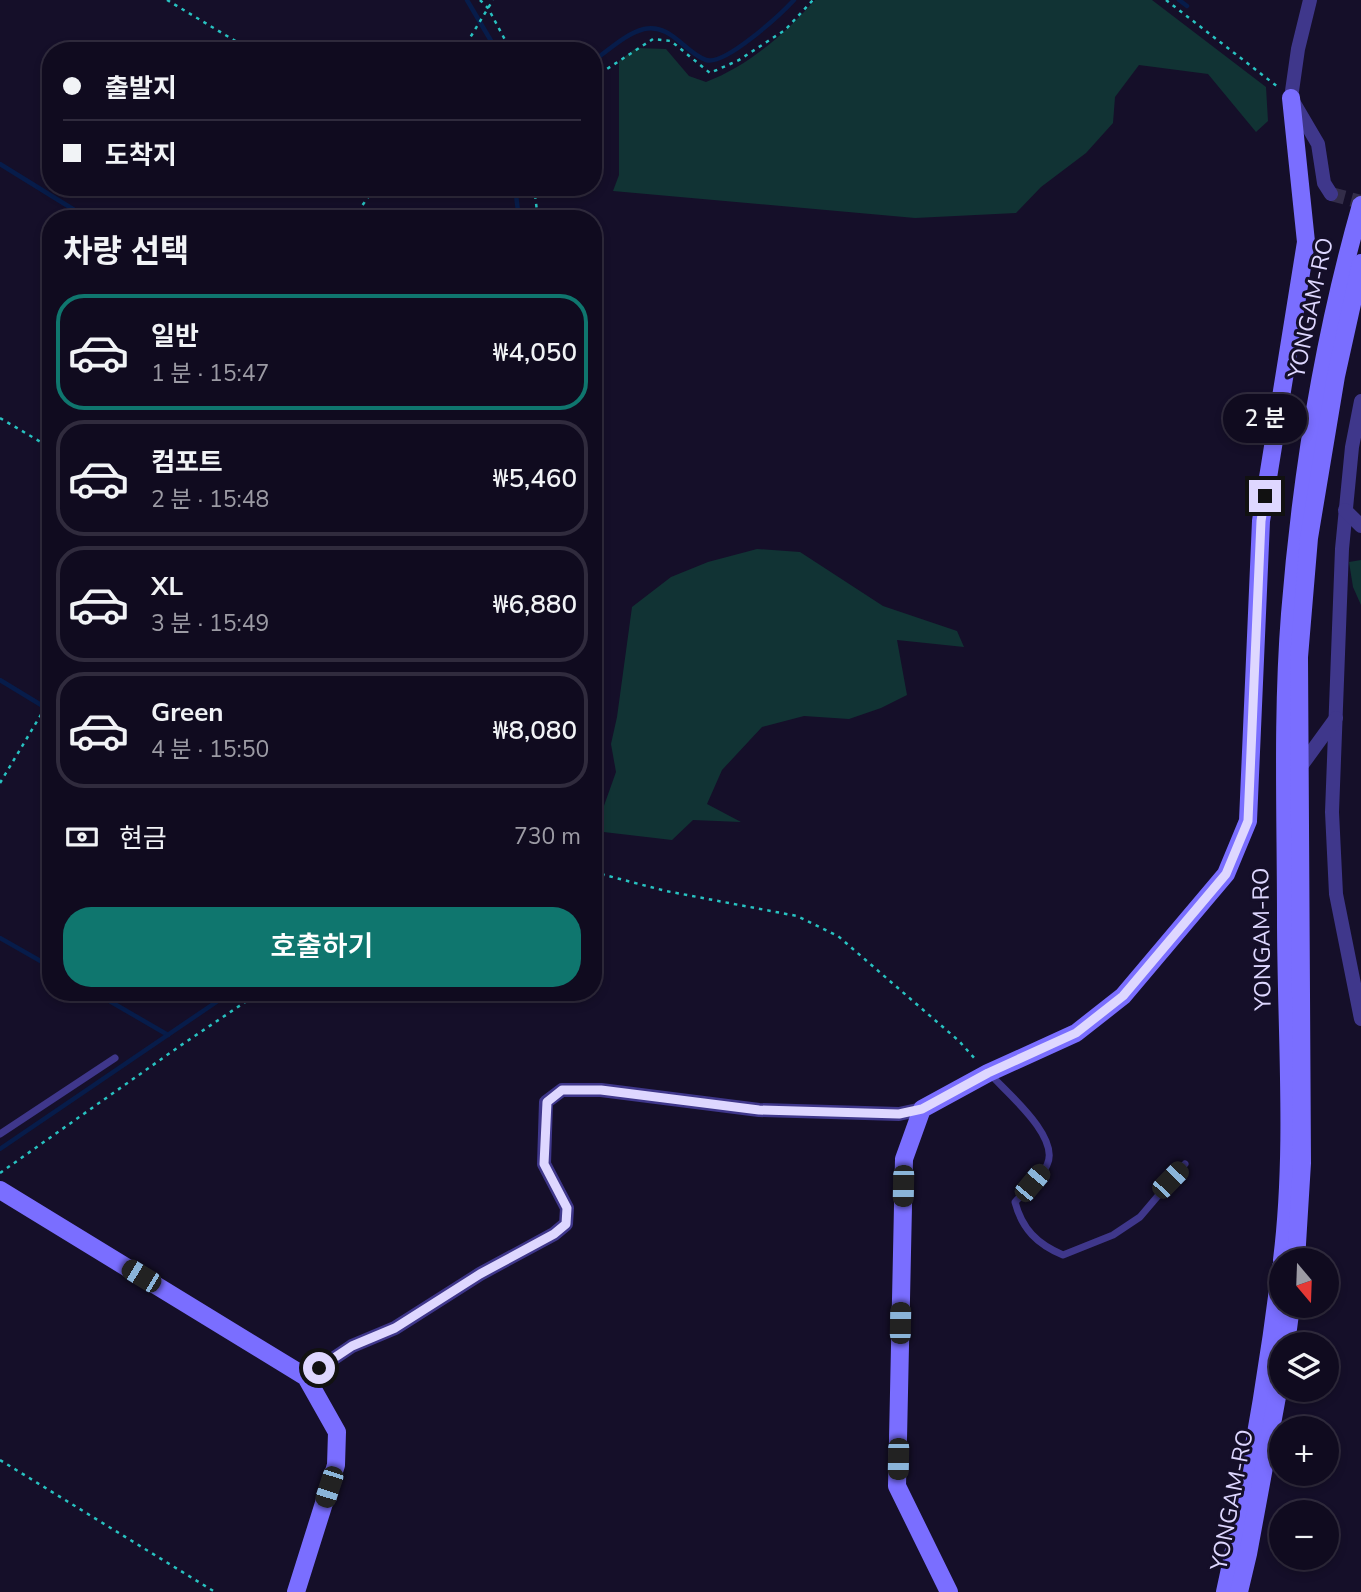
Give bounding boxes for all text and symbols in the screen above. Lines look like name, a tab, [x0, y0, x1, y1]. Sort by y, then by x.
text: 출발지	[105, 71, 177, 106]
text: 도착지	[105, 138, 177, 173]
text: 차량 선택	[63, 230, 189, 273]
street label: YONGAM-RO	[1281, 235, 1341, 382]
text: 일반	[151, 319, 199, 354]
icon: car	[67, 321, 130, 384]
text: ₩4,050	[493, 335, 577, 370]
text: 1 분 · 15:47	[151, 358, 269, 389]
callout: 2 분	[1223, 394, 1307, 444]
text: 2 분	[1244, 403, 1286, 434]
text: 컴포트	[151, 445, 223, 480]
icon: car	[67, 447, 130, 510]
text: ₩5,460	[493, 461, 577, 496]
route end	[1249, 480, 1281, 512]
text: 2 분 · 15:48	[151, 484, 269, 515]
text: XL	[151, 569, 183, 604]
icon: car	[67, 573, 130, 636]
text: ₩6,880	[493, 587, 577, 622]
text: 3 분 · 15:49	[151, 608, 269, 639]
text: Green	[151, 695, 224, 730]
icon: car	[67, 699, 130, 762]
text: ₩8,080	[493, 713, 577, 748]
text: 4 분 · 15:50	[151, 734, 269, 765]
icon: cash	[63, 818, 101, 856]
text: 현금	[119, 821, 167, 856]
text: 730 m	[514, 821, 581, 852]
street label: YONGAM-RO	[1245, 867, 1279, 1012]
button: 호출하기	[63, 907, 581, 987]
car	[1148, 1158, 1193, 1202]
car	[1011, 1160, 1054, 1206]
car	[893, 1165, 914, 1207]
north arrow	[1269, 1248, 1339, 1318]
map controls	[1269, 1248, 1339, 1570]
car	[118, 1256, 165, 1296]
car	[890, 1302, 911, 1344]
button: layers	[1269, 1332, 1339, 1402]
route start	[303, 1352, 335, 1384]
button: +	[1269, 1416, 1339, 1486]
street label: YONGAM-RO	[1203, 1427, 1261, 1574]
car	[888, 1438, 909, 1480]
car	[313, 1464, 346, 1510]
button: −	[1269, 1500, 1339, 1570]

